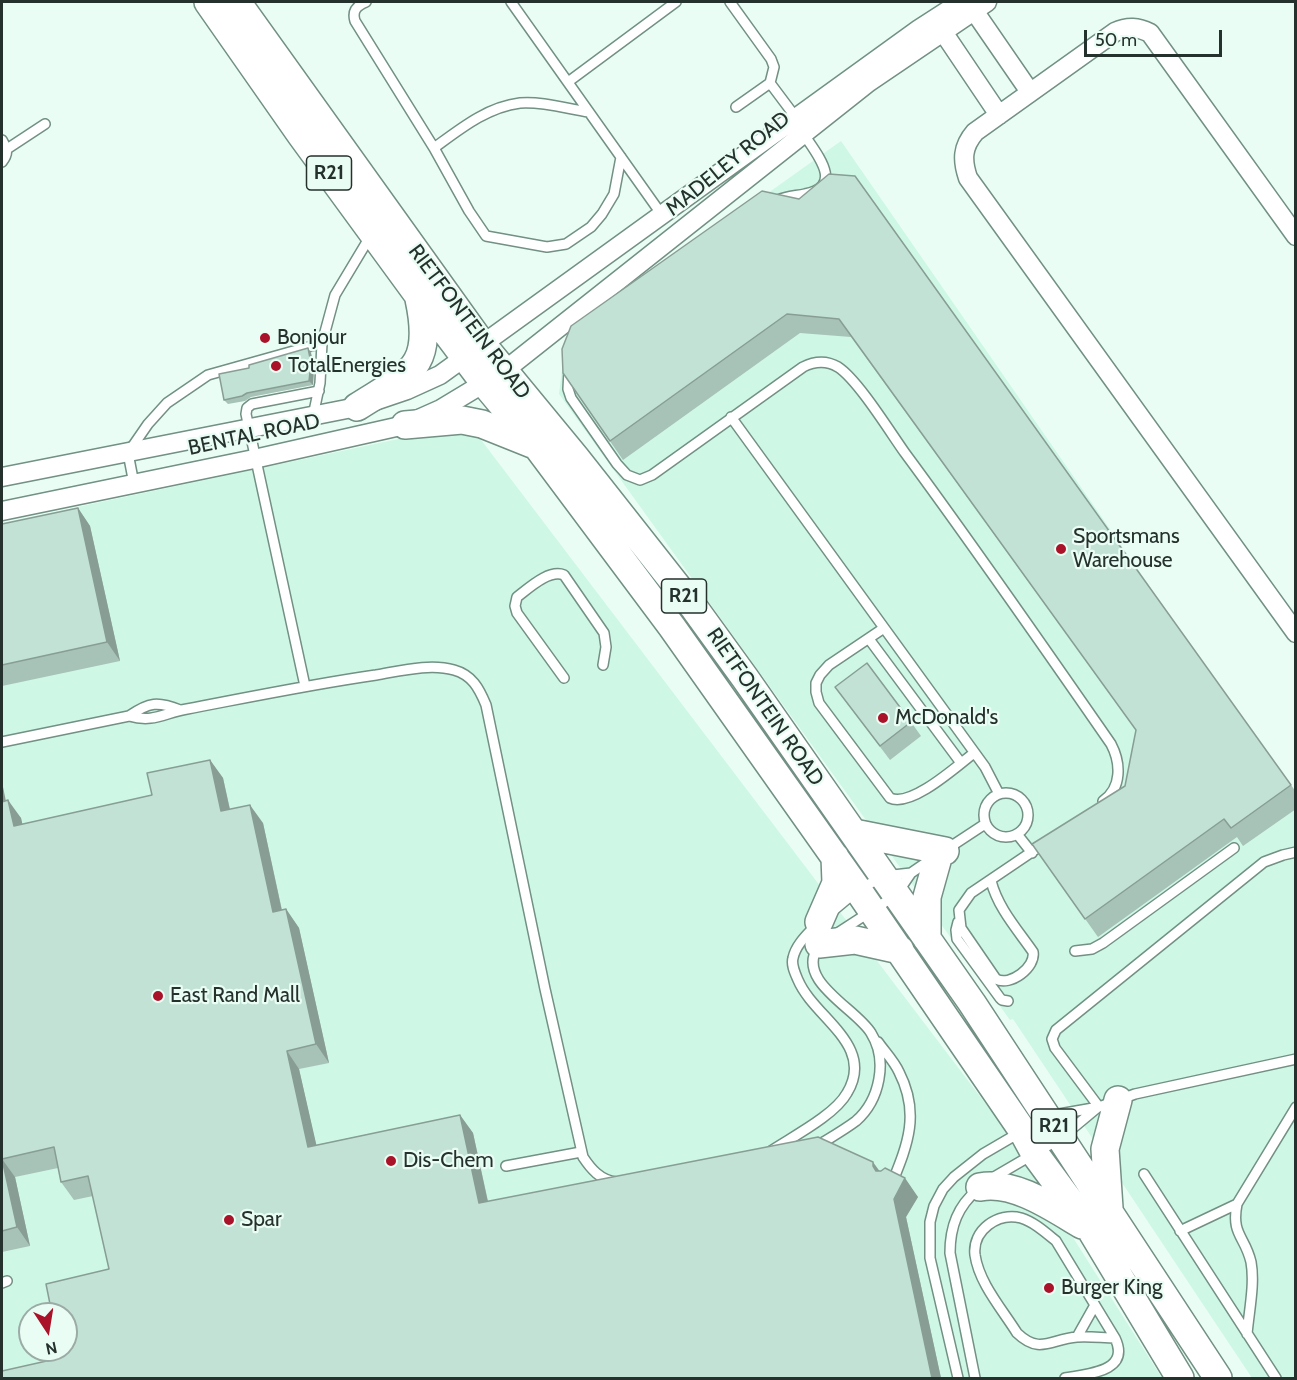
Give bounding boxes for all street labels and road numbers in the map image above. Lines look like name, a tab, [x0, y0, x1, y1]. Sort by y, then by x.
street label: MADELEY ROAD	[661, 106, 795, 222]
road number: R21	[306, 156, 352, 190]
street label: RIETFONTEIN ROAD	[403, 240, 535, 404]
street label: BENTAL ROAD	[186, 409, 322, 461]
road number: R21	[662, 579, 706, 613]
street label: RIETFONTEIN ROAD	[701, 623, 829, 791]
road number: R21	[1032, 1109, 1076, 1143]

